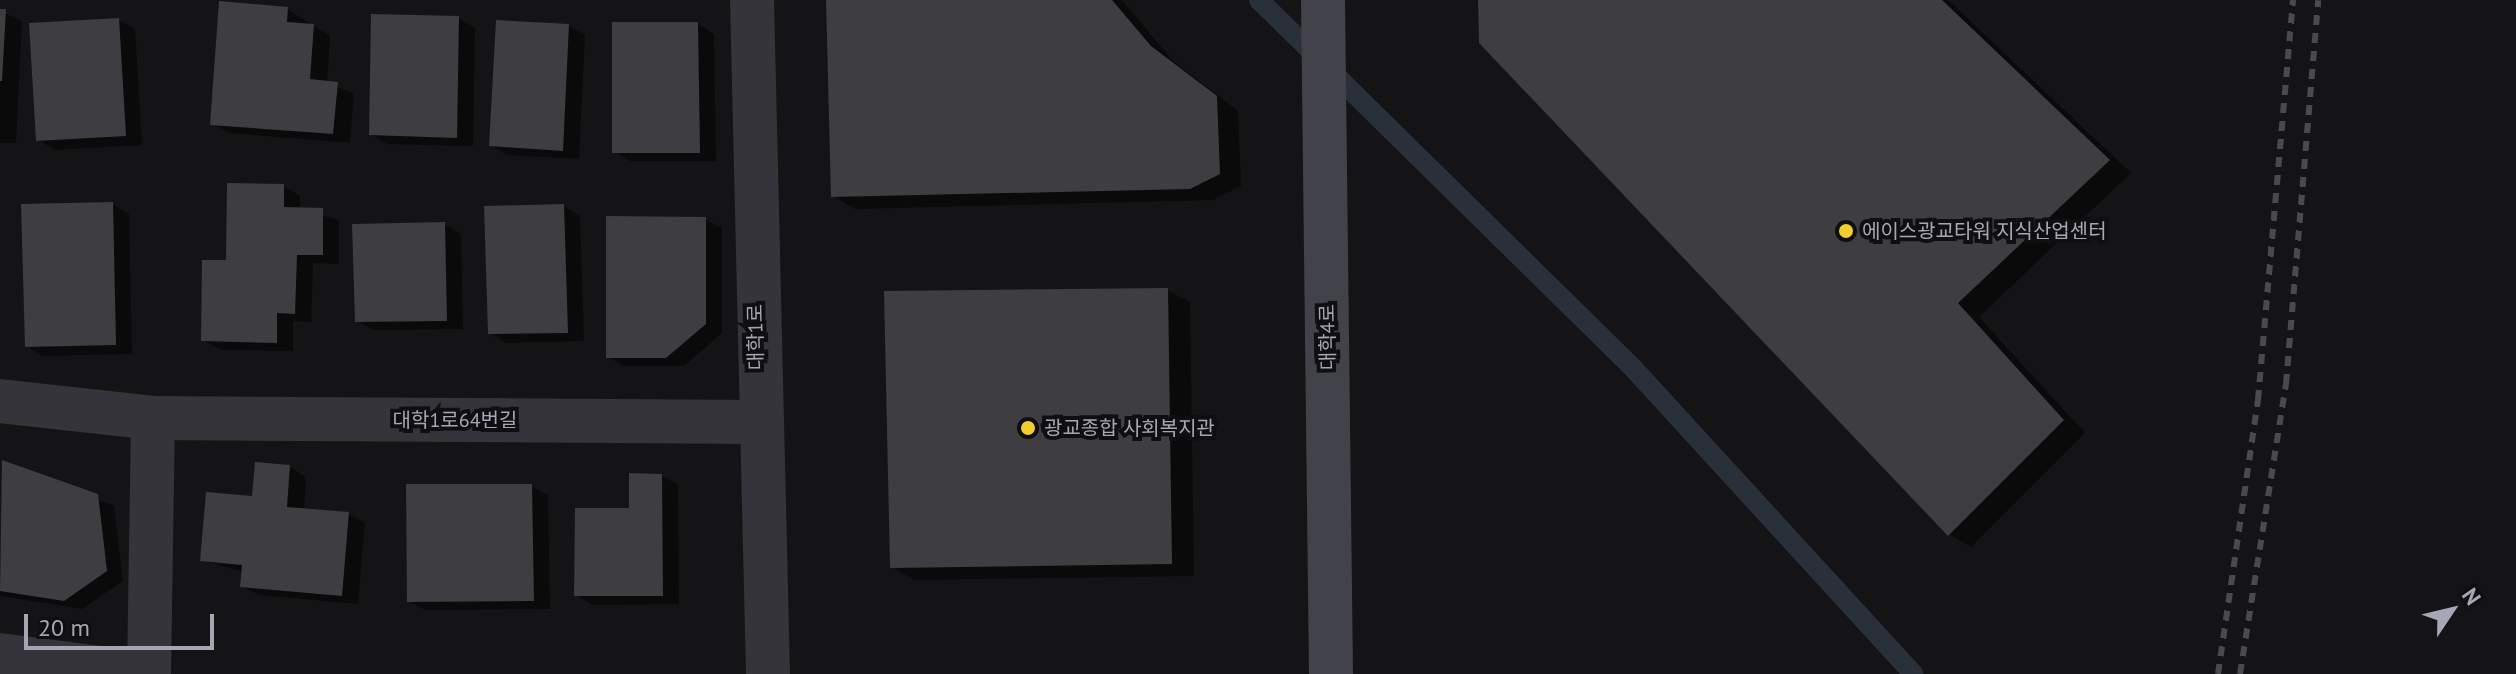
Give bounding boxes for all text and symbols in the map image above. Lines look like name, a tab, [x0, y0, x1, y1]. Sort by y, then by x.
place label: 에이스광교타워 지식산업센터	[1862, 219, 2107, 243]
marker: 에이스광교타워 지식산업센터	[1837, 222, 1855, 240]
street label: 대학1로	[743, 304, 769, 370]
street label: 대학4로	[1315, 304, 1341, 370]
street label: 대학1로64번길	[393, 408, 517, 432]
place label: 광교종합 사회복지관	[1044, 416, 1215, 440]
marker: 광교종합 사회복지관	[1019, 419, 1037, 437]
north arrow	[2412, 570, 2492, 650]
text: N	[2456, 582, 2487, 610]
scale bar	[28, 598, 218, 648]
text: 20 m	[38, 612, 90, 643]

